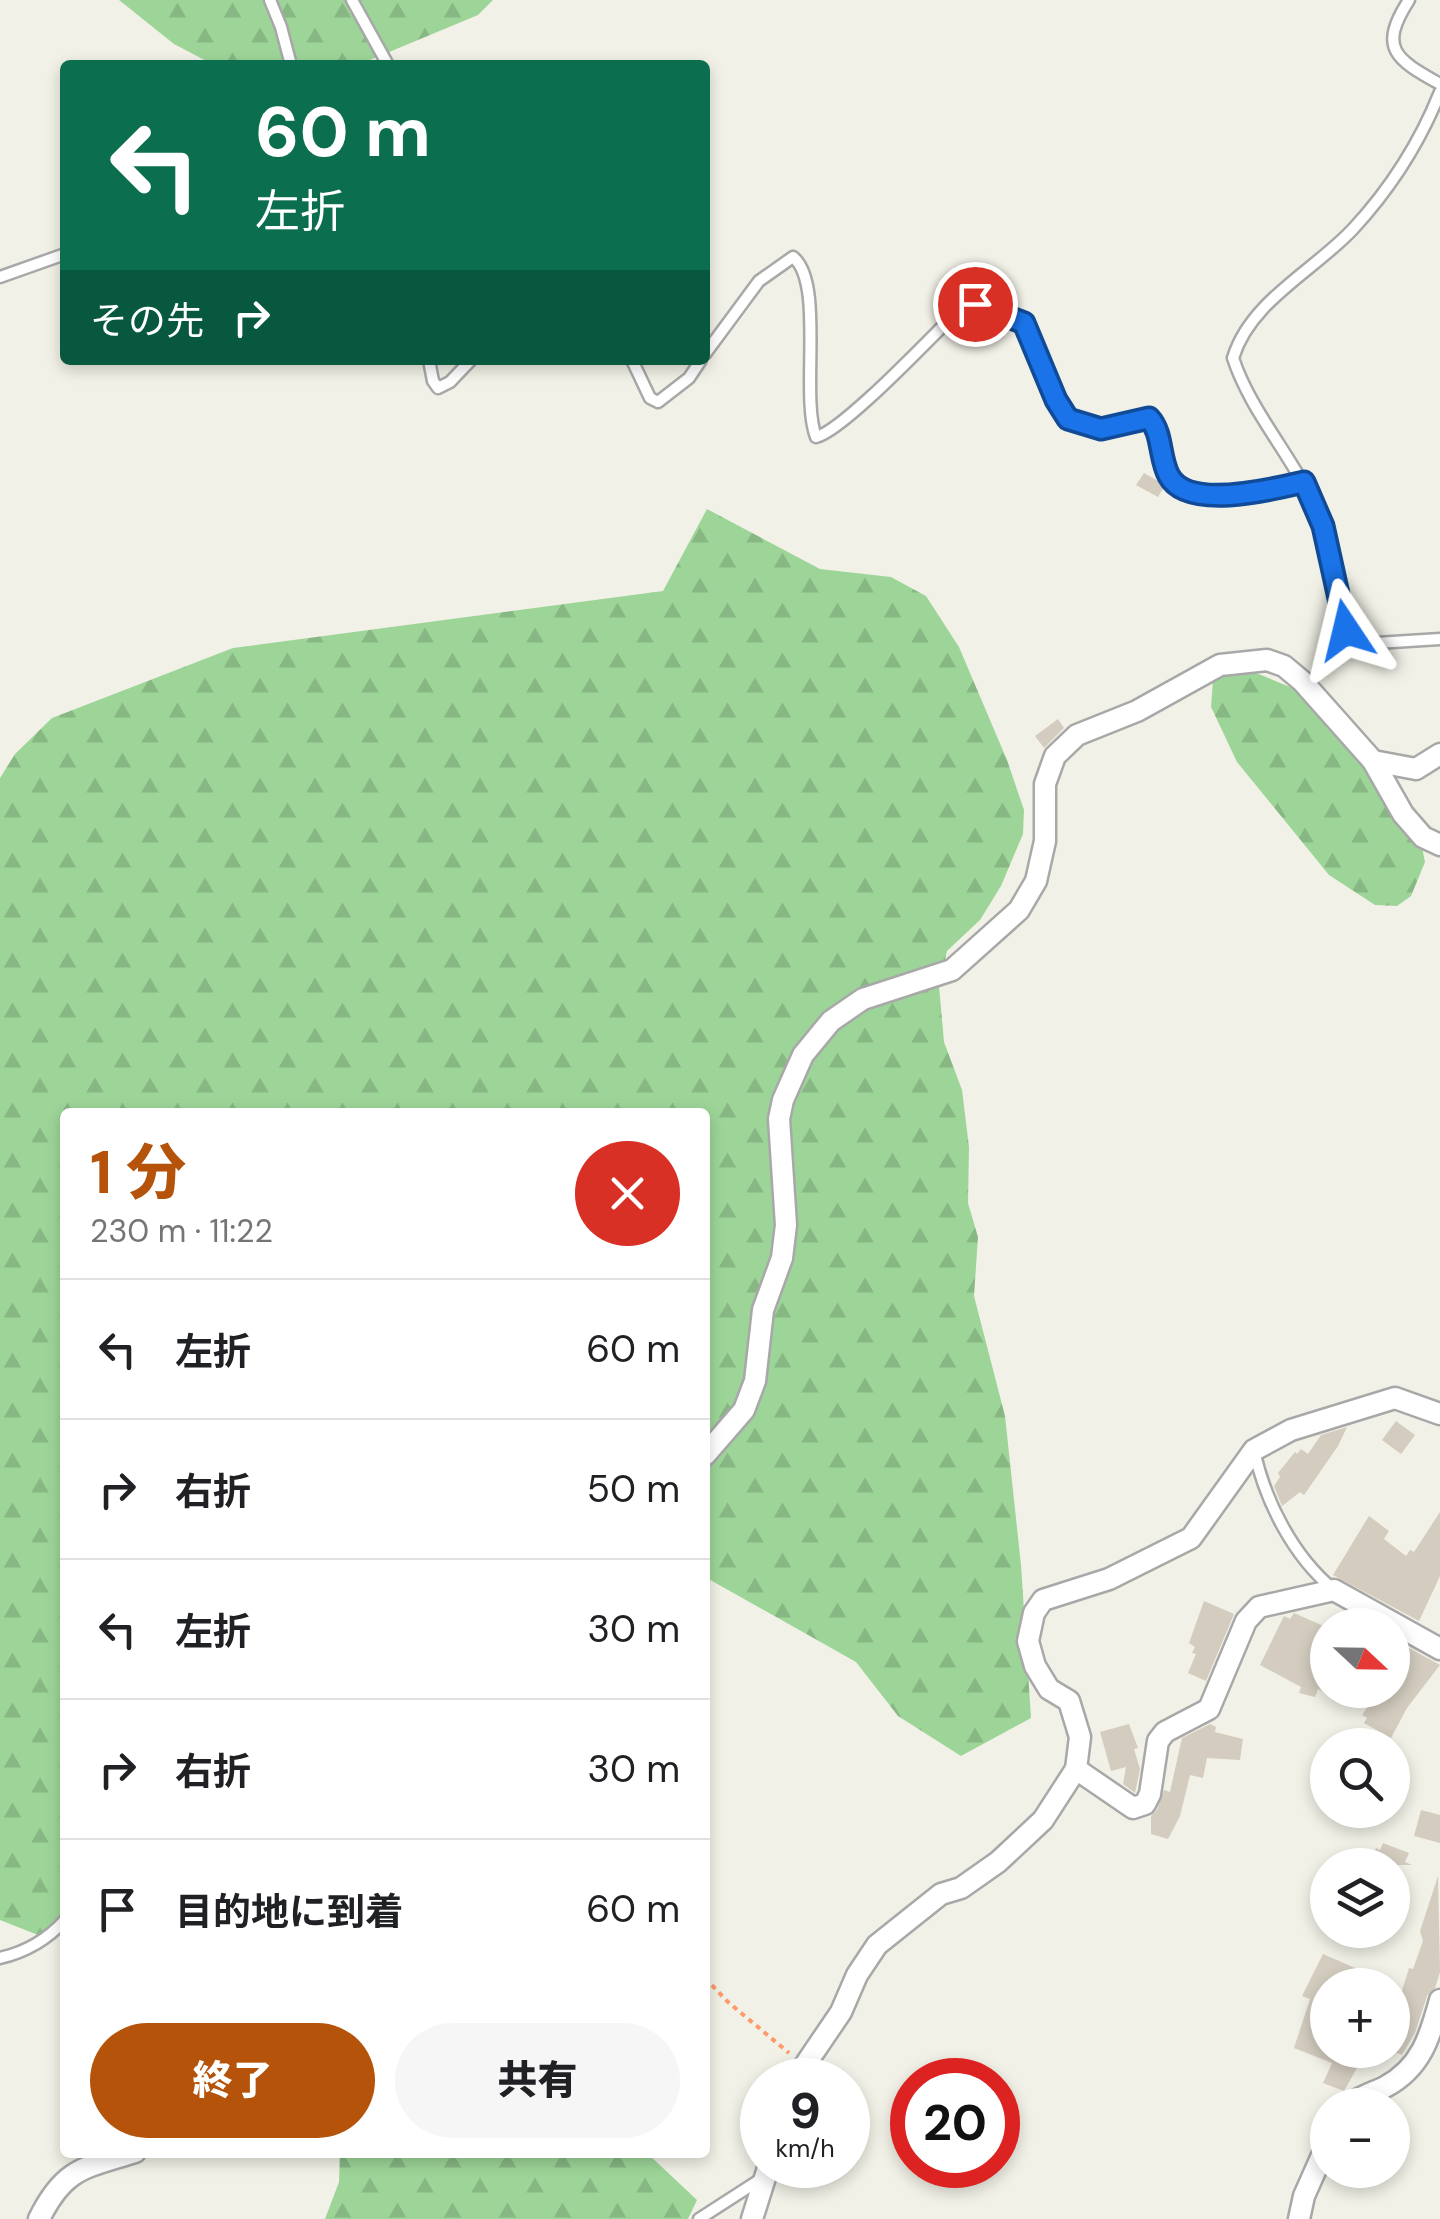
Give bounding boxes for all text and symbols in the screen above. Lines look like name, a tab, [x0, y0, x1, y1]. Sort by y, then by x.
text: 60 m	[255, 87, 431, 178]
icon: left	[90, 100, 220, 230]
text: 左折	[255, 182, 345, 241]
pin	[933, 262, 1018, 347]
icon: arrive	[948, 277, 1003, 332]
icon: right	[224, 290, 279, 345]
text: その先	[90, 296, 204, 346]
position arrow	[1294, 578, 1398, 682]
text: 1 分	[90, 1133, 186, 1212]
button: close	[575, 1141, 680, 1246]
text: 230 m · 11:22	[90, 1210, 273, 1252]
icon: left	[90, 1322, 145, 1377]
text: 60 m	[586, 1324, 680, 1374]
text: 左折	[175, 1327, 251, 1377]
icon: right	[90, 1462, 145, 1517]
text: 50 m	[587, 1464, 680, 1514]
text: 右折	[175, 1467, 251, 1517]
icon: left	[90, 1602, 145, 1657]
text: 30 m	[588, 1604, 680, 1654]
text: 左折	[175, 1607, 251, 1657]
north arrow	[1310, 1608, 1410, 1708]
map controls	[1310, 1608, 1410, 2188]
button: search	[1310, 1728, 1410, 1828]
icon: right	[90, 1742, 145, 1797]
text: 30 m	[588, 1744, 680, 1794]
text: 右折	[175, 1747, 251, 1797]
button: layers	[1310, 1848, 1410, 1948]
icon: arrive	[90, 1882, 145, 1937]
text: 60 m	[586, 1884, 680, 1934]
text: 目的地に到着	[175, 1887, 403, 1937]
button: +	[1310, 1968, 1410, 2068]
button: 終了	[90, 2023, 375, 2138]
button: 共有	[395, 2023, 680, 2138]
speed limit sign: 20	[890, 2058, 1020, 2188]
text: 9	[789, 2078, 821, 2144]
button: −	[1310, 2088, 1410, 2188]
text: km/h	[775, 2132, 835, 2165]

